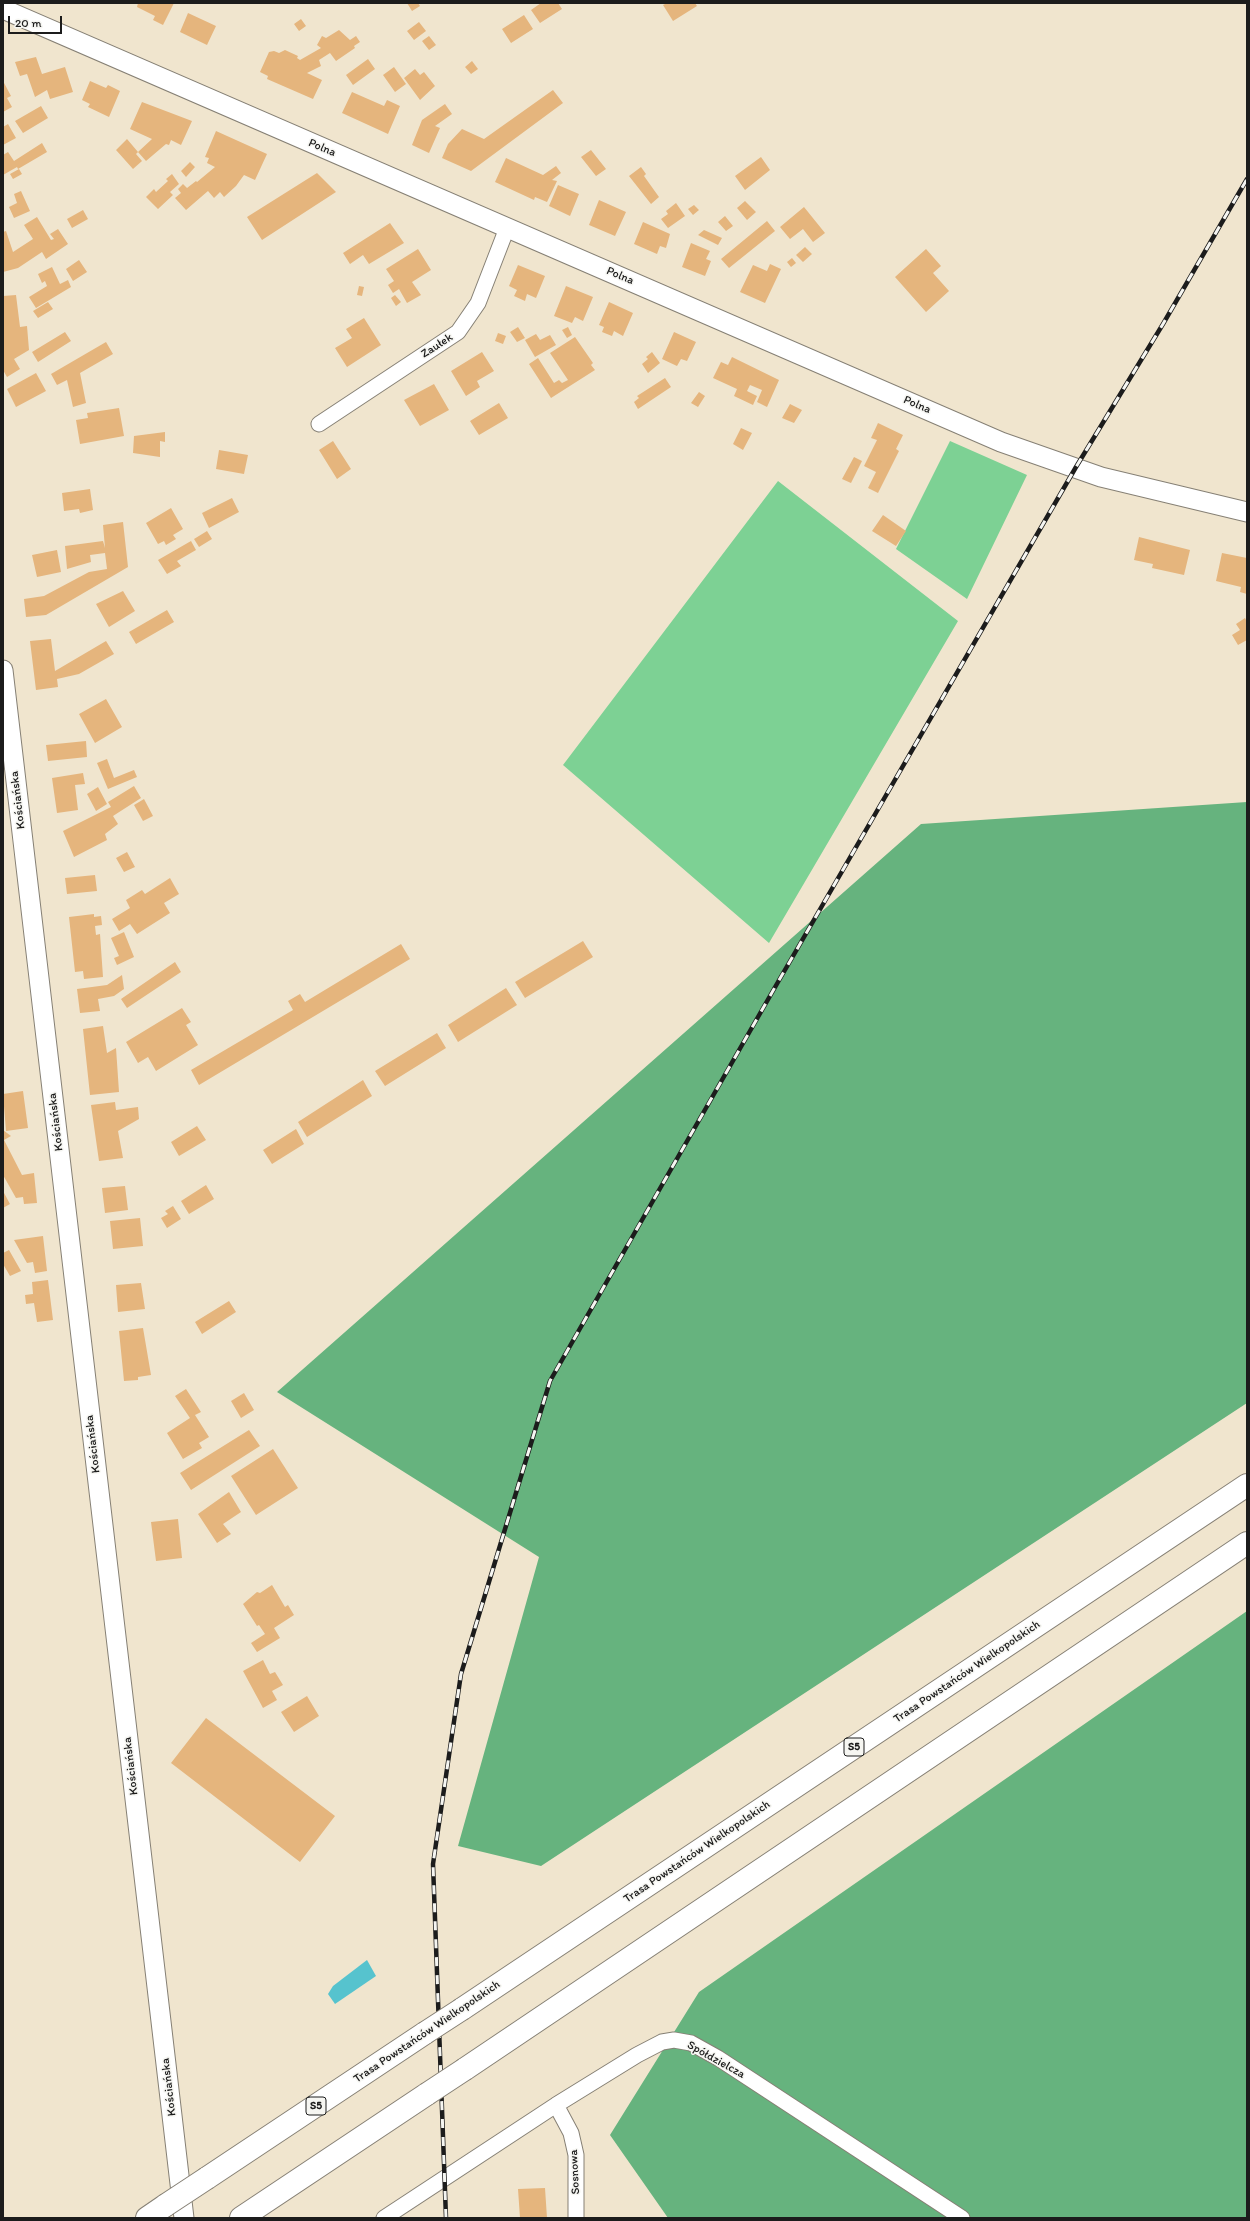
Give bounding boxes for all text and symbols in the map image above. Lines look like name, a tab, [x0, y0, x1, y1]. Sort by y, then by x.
scale bar	[10, 8, 64, 34]
text: 20 m	[15, 16, 42, 30]
street label: Polna	[306, 136, 338, 160]
street label: Polna	[604, 264, 636, 288]
street label: Zaułek	[418, 330, 456, 362]
street label: Polna	[901, 393, 933, 417]
street label: Kościańska	[7, 770, 29, 830]
street label: Kościańska	[45, 1092, 67, 1152]
street label: Kościańska	[82, 1414, 104, 1474]
street label: Trasa Powstańców Wielkopolskich	[891, 1617, 1043, 1727]
street label: Kościańska	[120, 1736, 142, 1796]
road number: S5	[844, 1738, 864, 1756]
street label: Trasa Powstańców Wielkopolskich	[621, 1797, 773, 1907]
street label: Trasa Powstańców Wielkopolskich	[351, 1977, 503, 2087]
street label: Spółdzielcza	[684, 2038, 748, 2082]
street label: Kościańska	[158, 2057, 180, 2117]
road number: S5	[306, 2097, 326, 2115]
street label: Sosnowa	[567, 2149, 583, 2195]

